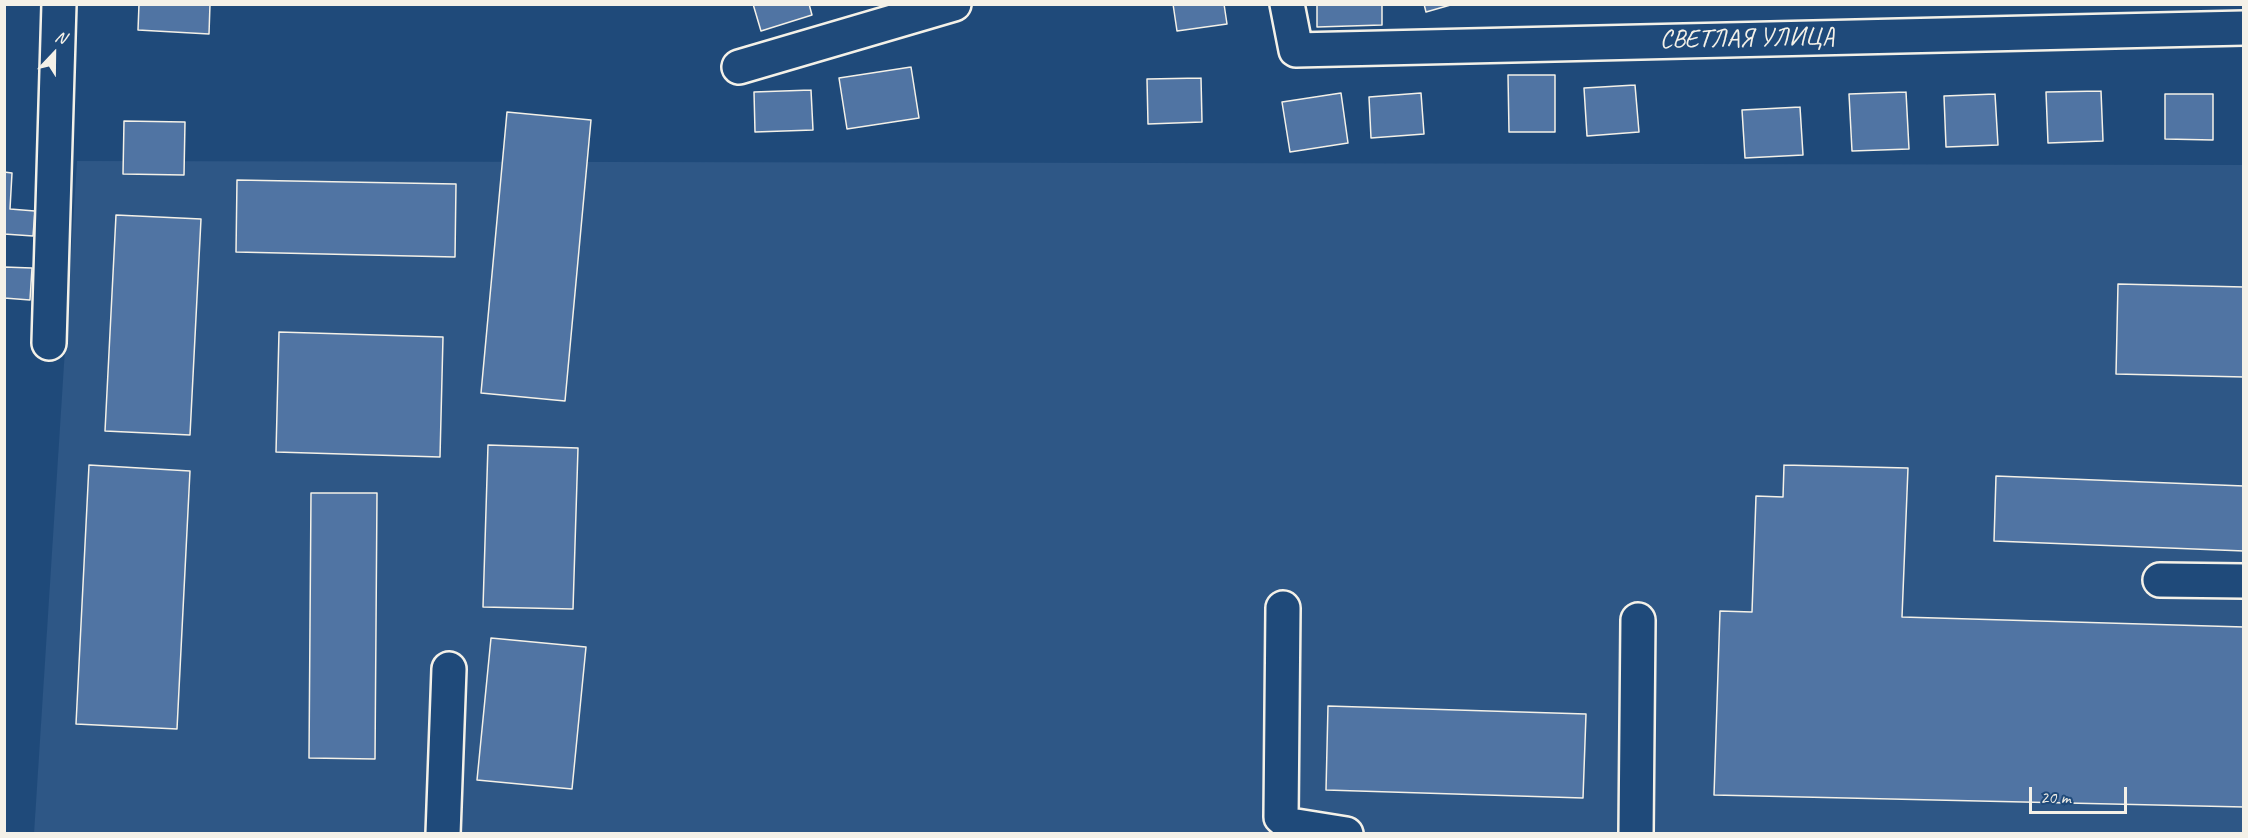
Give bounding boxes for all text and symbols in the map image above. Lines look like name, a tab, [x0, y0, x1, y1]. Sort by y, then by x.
street label: СВЕТЛАЯ УЛИЦА	[1659, 22, 1835, 56]
north arrow	[24, 24, 84, 84]
text: N	[52, 26, 69, 48]
scale bar	[2032, 775, 2130, 813]
text: 20 m	[2040, 786, 2071, 808]

